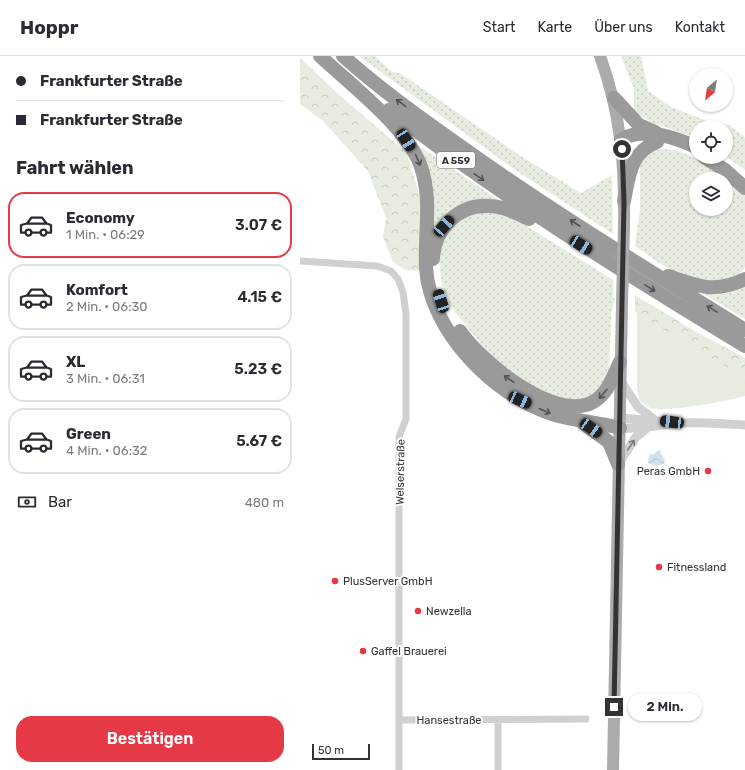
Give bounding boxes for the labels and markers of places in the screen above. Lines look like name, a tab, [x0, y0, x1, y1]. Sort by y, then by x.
place label: Peras GmbH	[637, 465, 700, 478]
marker: Peras GmbH	[703, 466, 713, 476]
place label: Fitnessland	[667, 561, 726, 574]
marker: Fitnessland	[654, 562, 664, 572]
place label: PlusServer GmbH	[343, 575, 433, 588]
marker: PlusServer GmbH	[330, 576, 340, 586]
place label: Newzella	[426, 605, 472, 618]
marker: Newzella	[413, 606, 423, 616]
place label: Gaffel Brauerei	[371, 645, 447, 658]
marker: Gaffel Brauerei	[358, 646, 368, 656]

